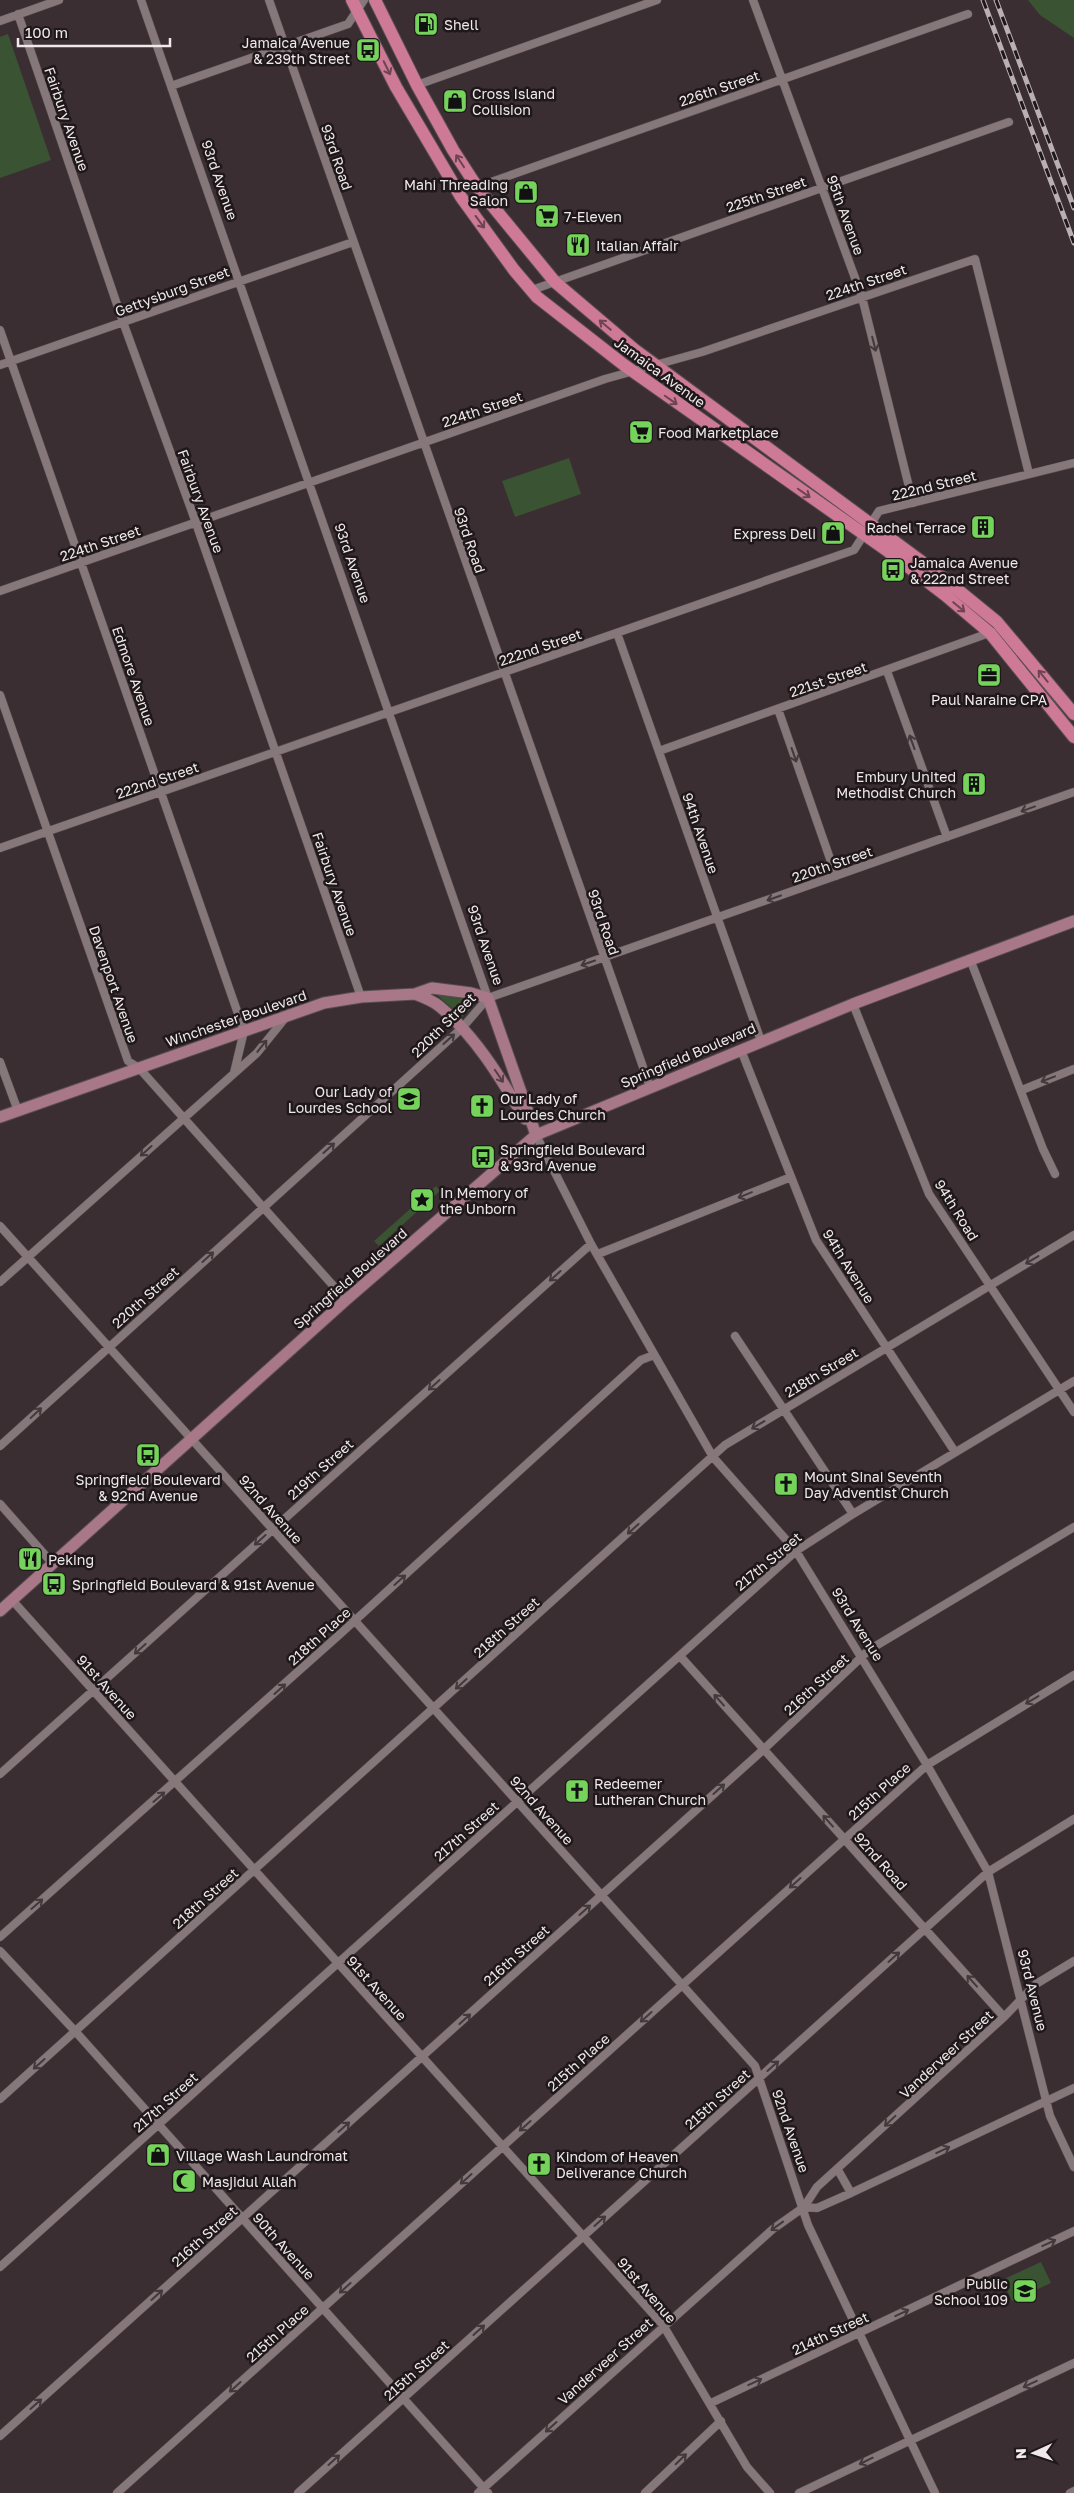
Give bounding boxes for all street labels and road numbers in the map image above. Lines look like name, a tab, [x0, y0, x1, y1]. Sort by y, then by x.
street label: Fairbury Avenue	[41, 65, 93, 173]
street label: 226th Street	[677, 66, 761, 110]
street label: 93rd Road	[318, 122, 356, 192]
street label: 93rd Avenue	[198, 138, 242, 222]
street label: 225th Street	[724, 172, 808, 216]
street label: 95th Avenue	[824, 173, 868, 257]
street label: 224th Street	[824, 260, 908, 304]
street label: Gettysburg Street	[112, 262, 232, 320]
street label: Jamaica Avenue	[611, 333, 709, 411]
street label: 224th Street	[440, 387, 524, 431]
street label: Fairbury Avenue	[174, 447, 228, 555]
street label: 222nd Street	[890, 466, 978, 504]
street label: 93rd Road	[451, 505, 489, 575]
street label: 224th Street	[58, 521, 142, 565]
street label: 93rd Avenue	[331, 521, 375, 605]
street label: Edmore Avenue	[109, 624, 159, 728]
street label: 222nd Street	[496, 625, 584, 669]
street label: 221st Street	[787, 658, 869, 700]
street label: 222nd Street	[113, 758, 201, 802]
street label: 94th Avenue	[679, 790, 723, 876]
street label: Fairbury Avenue	[309, 830, 361, 938]
street label: 220th Street	[789, 842, 875, 886]
street label: 93rd Road	[585, 887, 623, 957]
street label: 93rd Avenue	[464, 903, 508, 987]
street label: Davenport Avenue	[86, 923, 142, 1045]
street label: Winchester Boulevard	[163, 986, 309, 1050]
street label: 220th Street	[407, 989, 479, 1061]
street label: Springfield Boulevard	[618, 1019, 758, 1091]
street label: 94th Road	[932, 1176, 982, 1244]
street label: Springfield Boulevard	[290, 1224, 410, 1332]
street label: 94th Avenue	[819, 1226, 879, 1306]
street label: 220th Street	[108, 1263, 182, 1331]
street label: 218th Street	[781, 1343, 861, 1401]
street label: 219th Street	[284, 1435, 356, 1503]
street label: 92nd Avenue	[236, 1471, 306, 1547]
street label: 217th Street	[731, 1528, 805, 1594]
street label: 93rd Avenue	[829, 1584, 887, 1664]
street label: 218th Street	[470, 1593, 542, 1661]
street label: 218th Place	[284, 1603, 354, 1669]
street label: 216th Street	[780, 1650, 852, 1718]
street label: 91st Avenue	[74, 1651, 140, 1723]
street label: 215th Place	[844, 1759, 914, 1823]
street label: 92nd Avenue	[507, 1772, 577, 1848]
street label: 217th Street	[430, 1797, 502, 1865]
street label: 92nd Road	[851, 1829, 911, 1893]
street label: 218th Street	[169, 1864, 241, 1932]
street label: 216th Street	[480, 1921, 552, 1989]
street label: 93rd Avenue	[1015, 1947, 1051, 2033]
street label: 91st Avenue	[344, 1952, 410, 2024]
street label: Vanderveer Street	[896, 2006, 996, 2102]
street label: 215th Place	[543, 2030, 613, 2094]
street label: 215th Street	[681, 2065, 753, 2133]
street label: 217th Street	[129, 2068, 201, 2136]
street label: 92nd Avenue	[769, 2087, 813, 2175]
street label: 216th Street	[168, 2202, 240, 2270]
street label: 90th Avenue	[249, 2209, 319, 2283]
street label: 91st Avenue	[614, 2254, 680, 2326]
street label: 215th Place	[242, 2301, 312, 2365]
street label: 214th Street	[789, 2308, 871, 2358]
street label: Vanderveer Street	[554, 2314, 656, 2408]
street label: 215th Street	[380, 2336, 452, 2404]

